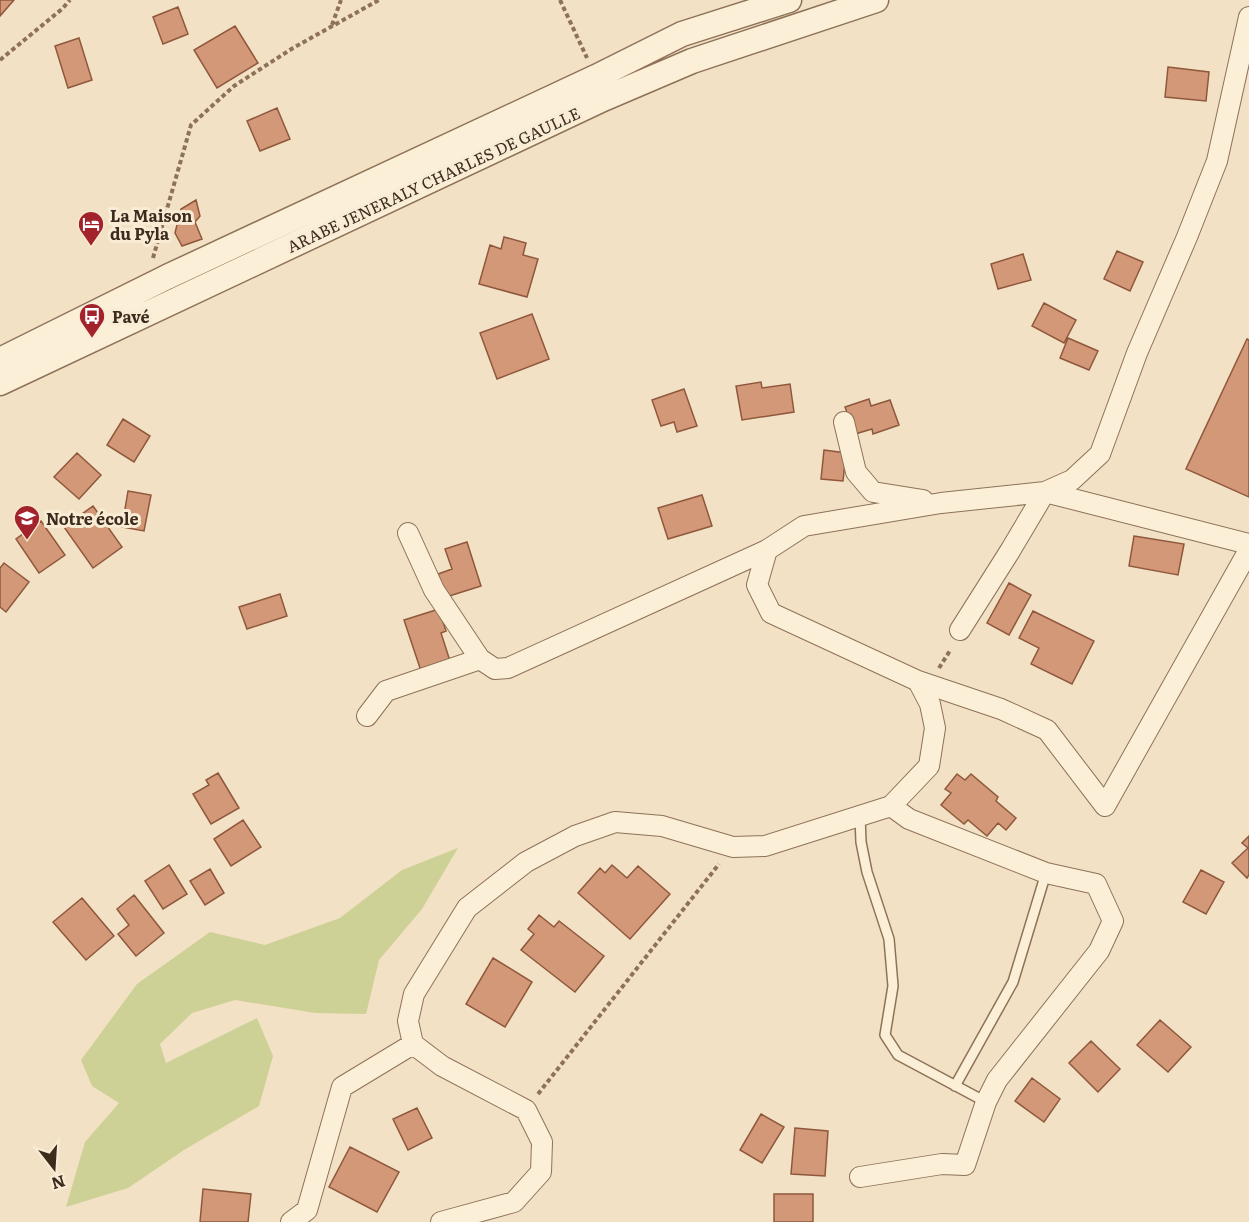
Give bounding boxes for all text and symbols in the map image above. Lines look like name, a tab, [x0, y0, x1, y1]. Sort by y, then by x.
street label: ARABE JENERALY CHARLES DE GAULLE	[282, 100, 584, 258]
place label: La Maison du Pyla	[110, 203, 192, 245]
hotel icon: La Maison du Pyla	[76, 209, 106, 247]
bus stop icon: Pavé	[77, 301, 107, 339]
place label: Pavé	[112, 304, 150, 328]
school or university icon: Notre école	[12, 503, 42, 541]
place label: Notre école	[46, 506, 138, 530]
north arrow	[24, 1138, 84, 1198]
text: N	[49, 1170, 69, 1197]

